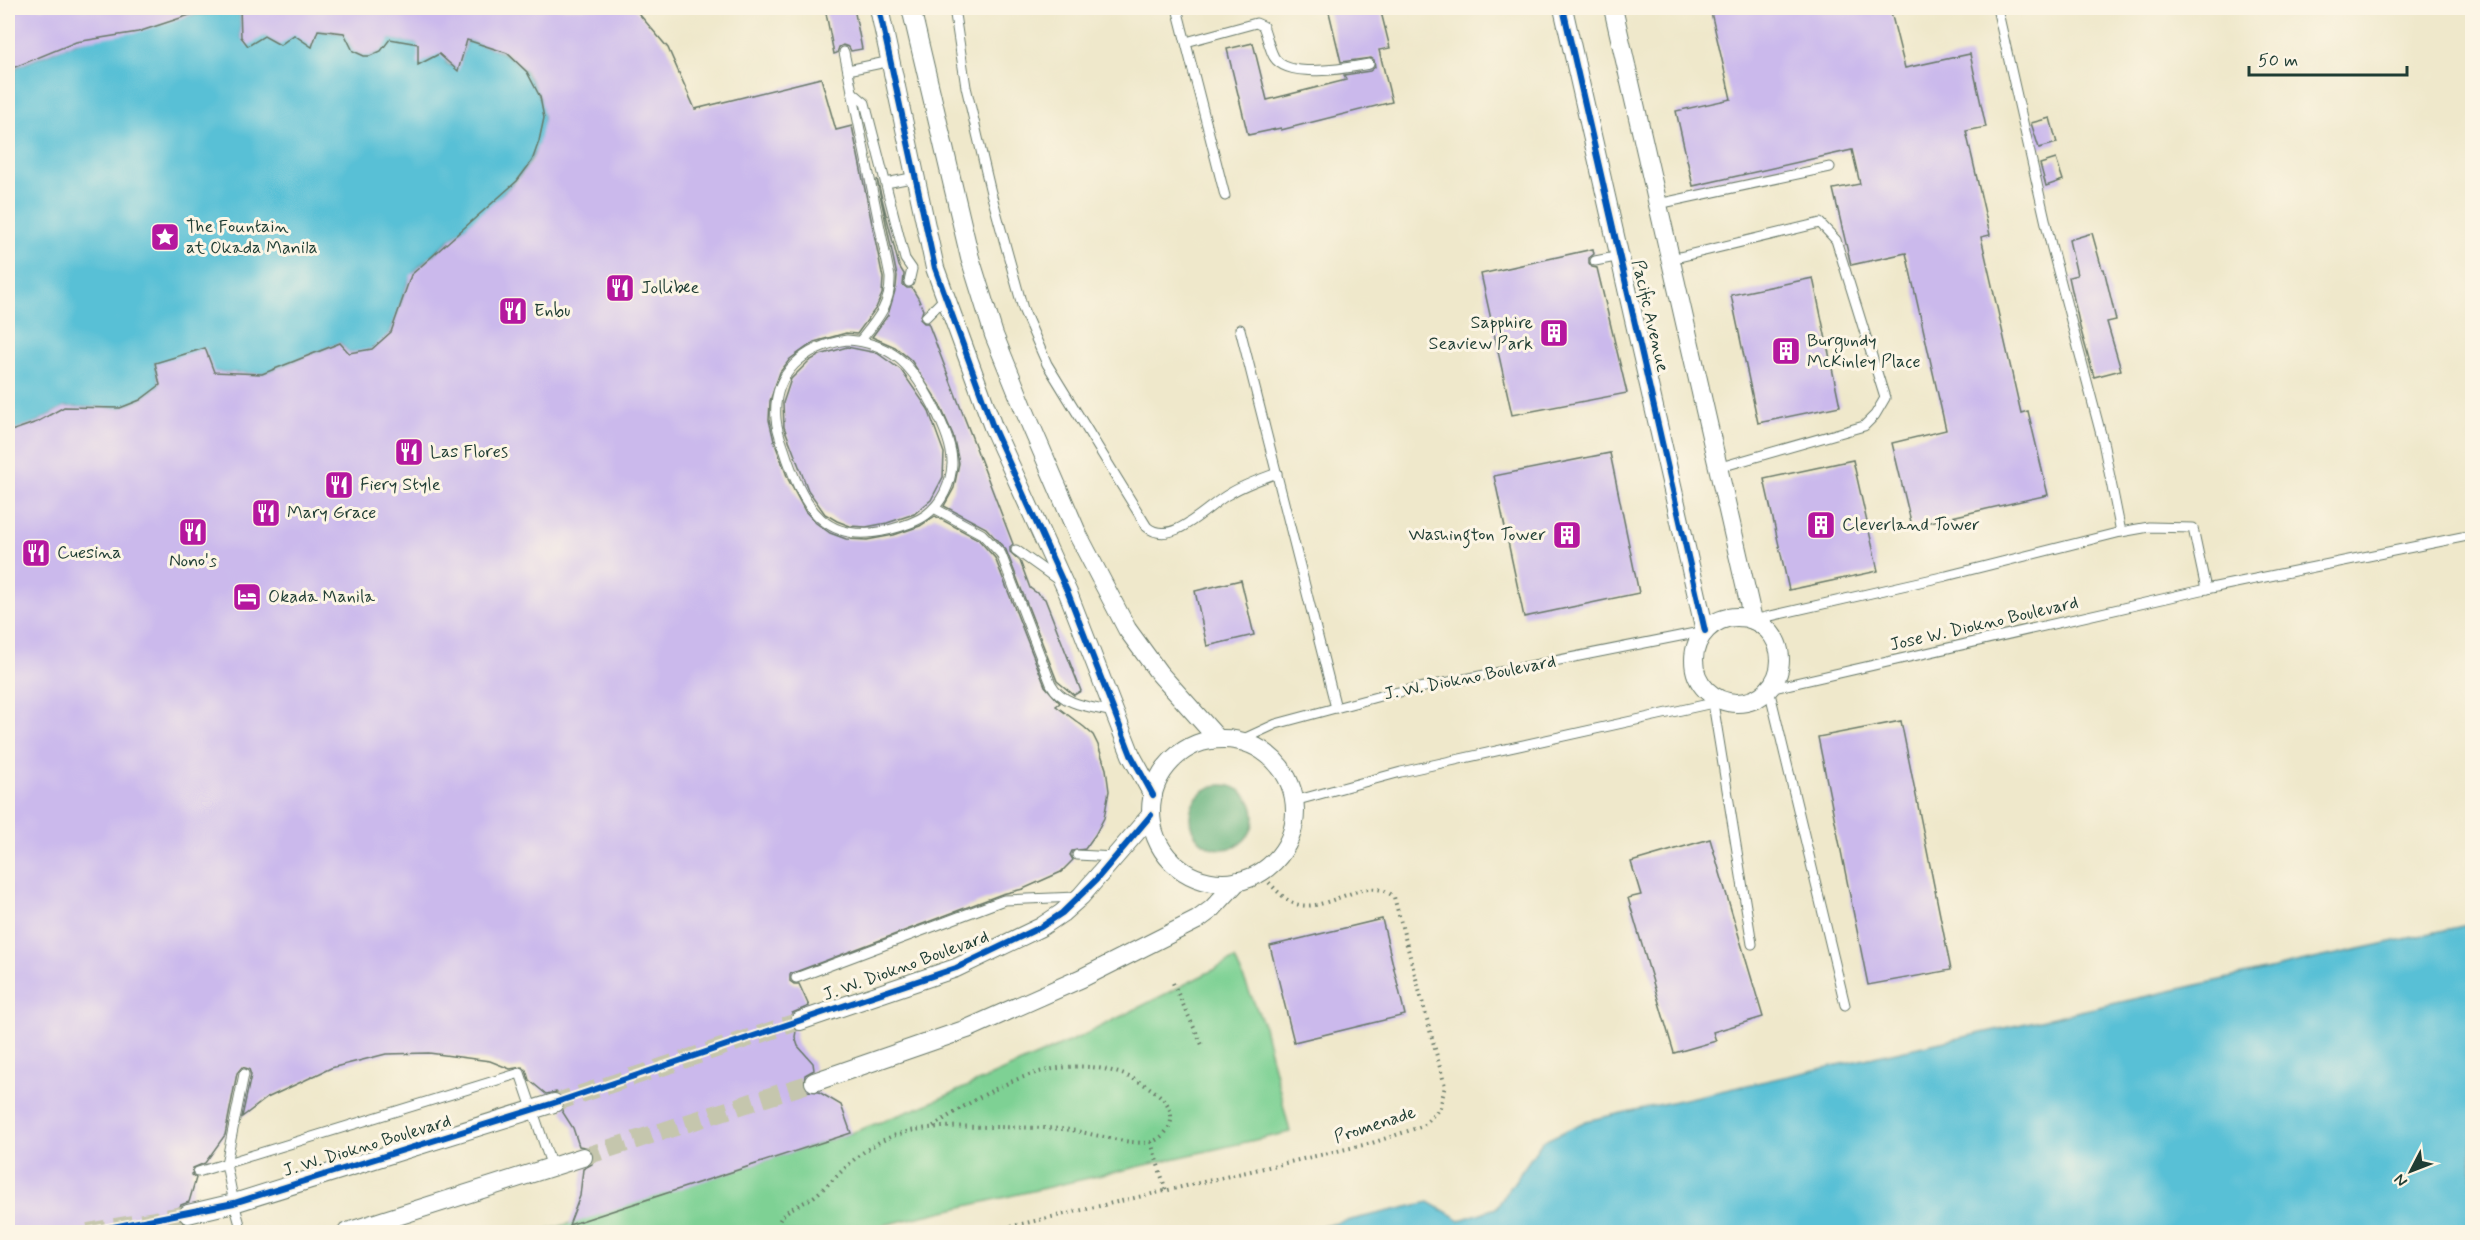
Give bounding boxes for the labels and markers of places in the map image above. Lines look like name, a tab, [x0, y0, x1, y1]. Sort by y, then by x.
place label: The Fountain at Okada Manila	[186, 215, 318, 260]
place icon: The Fountain at Okada Manila	[149, 221, 181, 253]
restaurant icon: Jollibee	[604, 272, 636, 304]
place label: Jollibee	[641, 276, 700, 300]
restaurant icon: Enbu	[497, 295, 529, 327]
place label: Enbu	[534, 299, 570, 323]
place label: Sapphire Seaview Park	[1429, 311, 1533, 356]
building icon: Sapphire Seaview Park	[1538, 317, 1570, 349]
place label: Burgundy McKinley Place	[1807, 329, 1921, 374]
building icon: Burgundy McKinley Place	[1770, 335, 1802, 367]
restaurant icon: Las Flores	[393, 436, 425, 468]
place label: Las Flores	[430, 440, 508, 464]
restaurant icon: Fiery Style	[323, 469, 355, 501]
place label: Fiery Style	[360, 473, 441, 497]
restaurant icon: Mary Grace	[250, 497, 282, 529]
place label: Mary Grace	[287, 501, 376, 525]
building icon: Cleverland Tower	[1805, 509, 1837, 541]
place label: Cleverland Tower	[1842, 513, 1980, 537]
restaurant icon: Nono's	[177, 516, 209, 548]
building icon: Washington Tower	[1551, 519, 1583, 551]
place label: Washington Tower	[1408, 523, 1546, 549]
restaurant icon: Cuesina	[20, 537, 52, 569]
place label: Cuesina	[57, 541, 122, 565]
place label: Nono's	[169, 549, 217, 573]
hotel icon: Okada Manila	[231, 581, 263, 613]
place label: Okada Manila	[268, 585, 375, 609]

